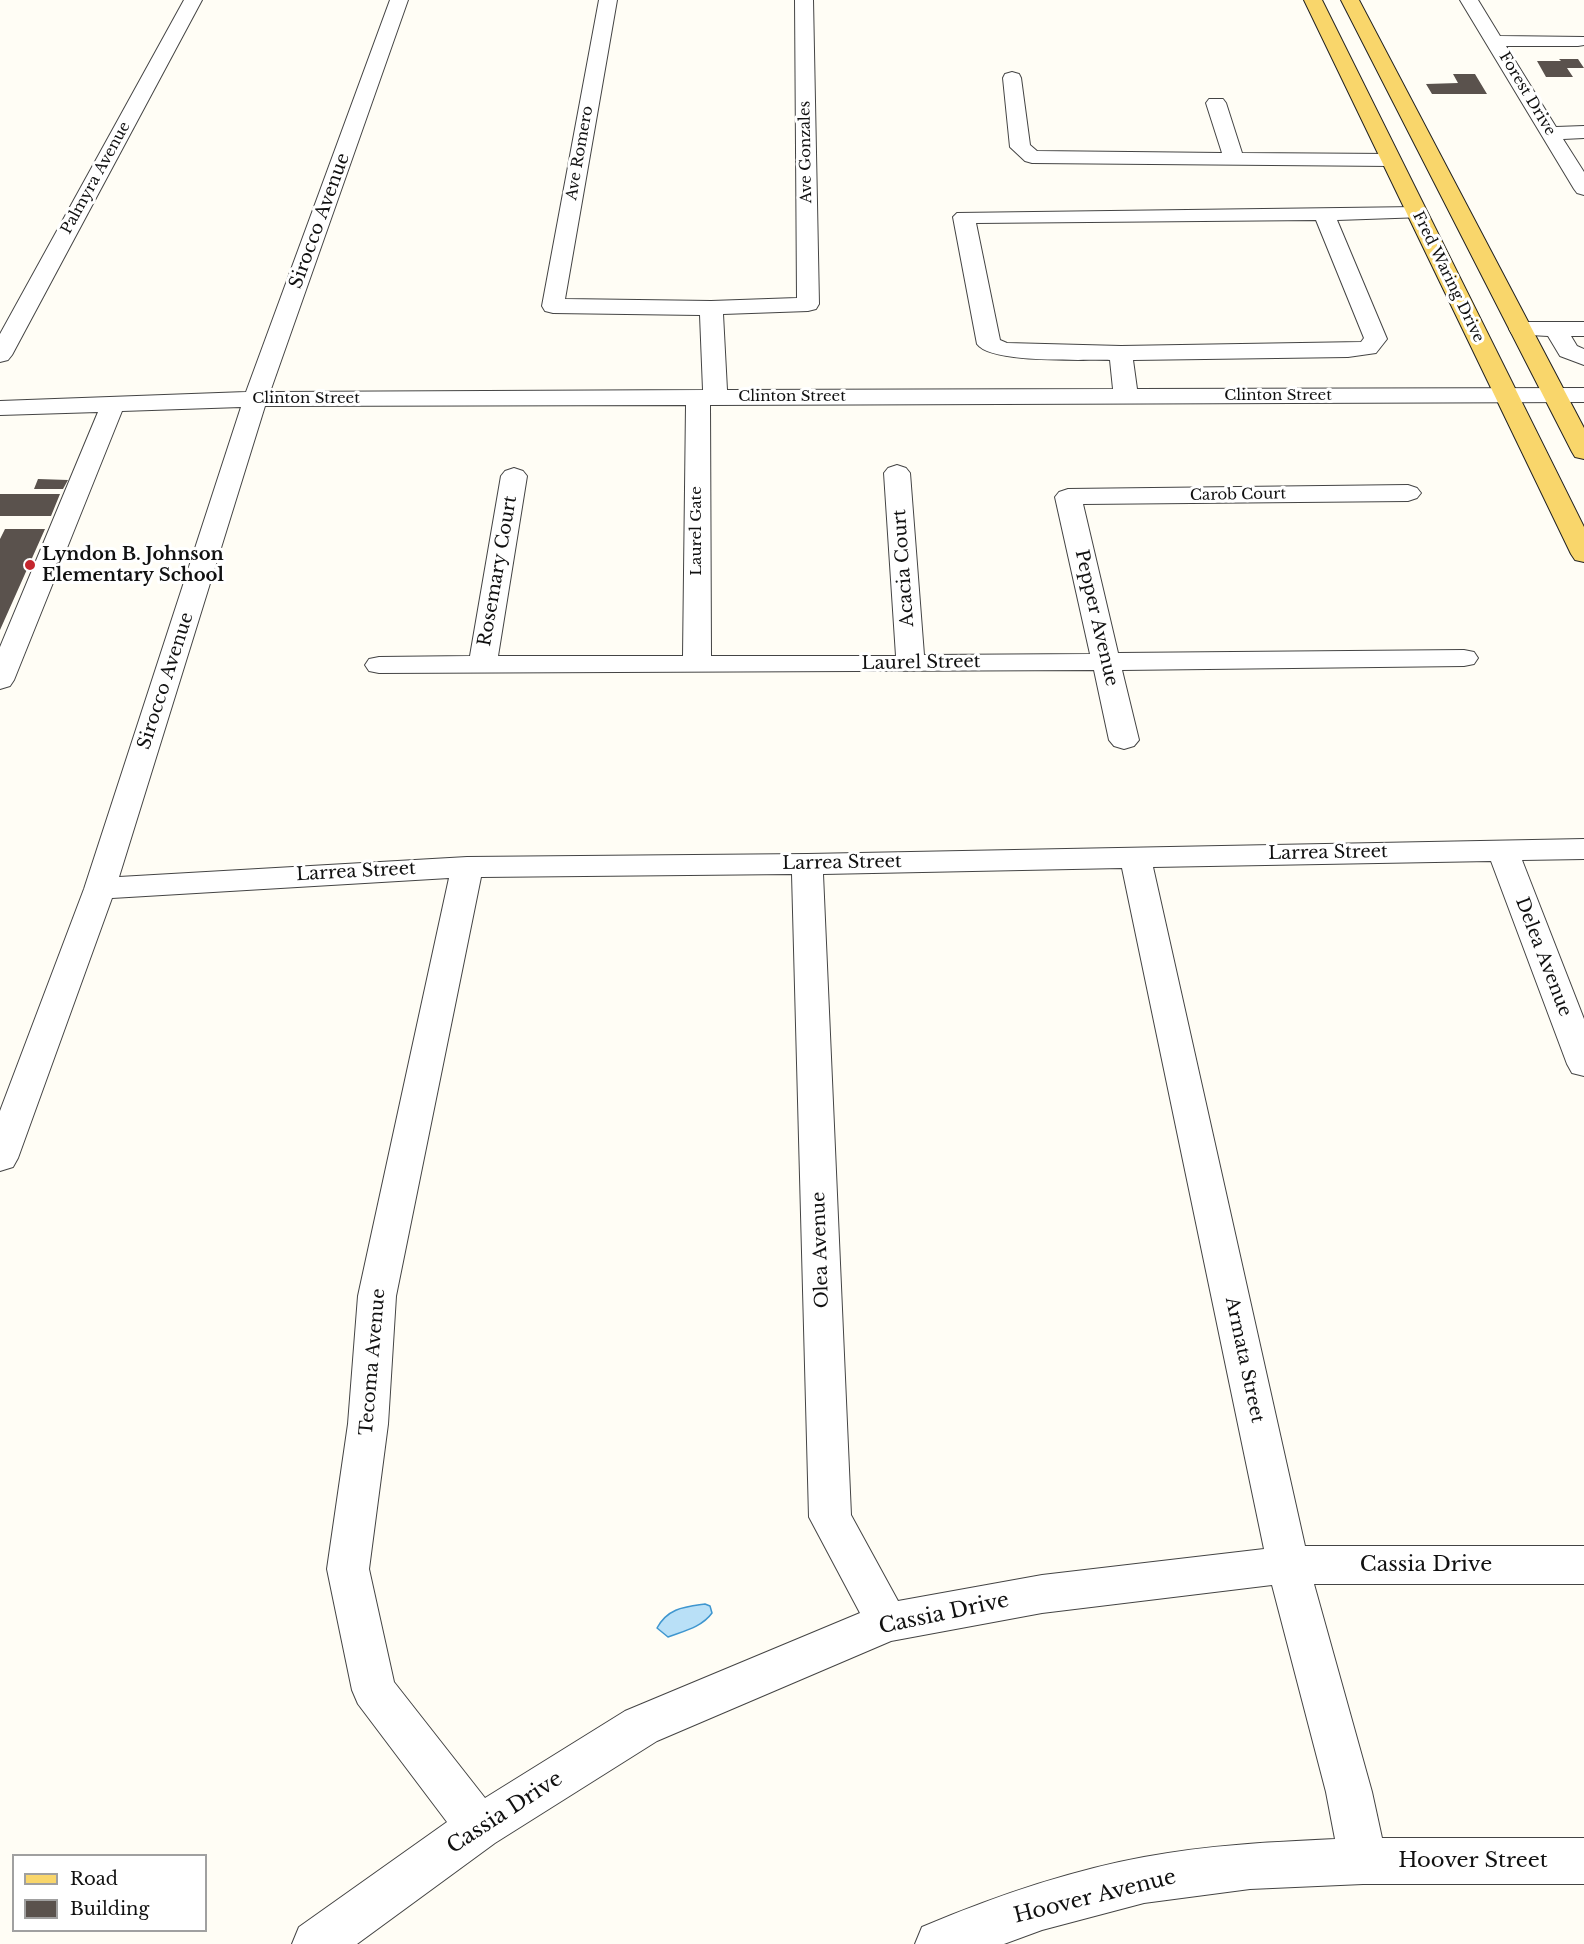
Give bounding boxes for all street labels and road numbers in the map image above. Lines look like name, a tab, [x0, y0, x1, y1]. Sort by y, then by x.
street label: Forest Drive	[1495, 49, 1559, 139]
street label: Ave Gonzales	[796, 101, 816, 203]
street label: Ave Romero	[563, 104, 597, 202]
street label: Palmyra Avenue	[58, 119, 134, 237]
street label: Sirocco Avenue	[285, 150, 355, 292]
street label: Fred Waring Drive	[1408, 209, 1488, 345]
street label: Clinton Street	[1224, 387, 1332, 405]
street label: Clinton Street	[738, 388, 846, 406]
street label: Clinton Street	[252, 390, 360, 408]
street label: Carob Court	[1190, 485, 1286, 505]
street label: Laurel Gate	[688, 486, 706, 576]
street label: Rosemary Court	[474, 494, 522, 648]
street label: Acacia Court	[889, 508, 919, 628]
street label: Pepper Avenue	[1070, 548, 1122, 688]
street label: Sirocco Avenue	[134, 610, 198, 752]
street label: Laurel Street	[861, 651, 981, 675]
street label: Larrea Street	[1268, 841, 1388, 865]
street label: Larrea Street	[782, 851, 902, 875]
street label: Larrea Street	[296, 858, 416, 886]
street label: Delea Avenue	[1510, 894, 1576, 1020]
street label: Olea Avenue	[808, 1191, 834, 1309]
street label: Tecoma Avenue	[356, 1288, 390, 1436]
street label: Armata Street	[1220, 1295, 1268, 1425]
street label: Cassia Drive	[1360, 1552, 1492, 1578]
street label: Cassia Drive	[877, 1588, 1011, 1640]
street label: Cassia Drive	[443, 1766, 567, 1860]
street label: Hoover Street	[1398, 1848, 1548, 1874]
street label: Hoover Avenue	[1011, 1865, 1179, 1929]

